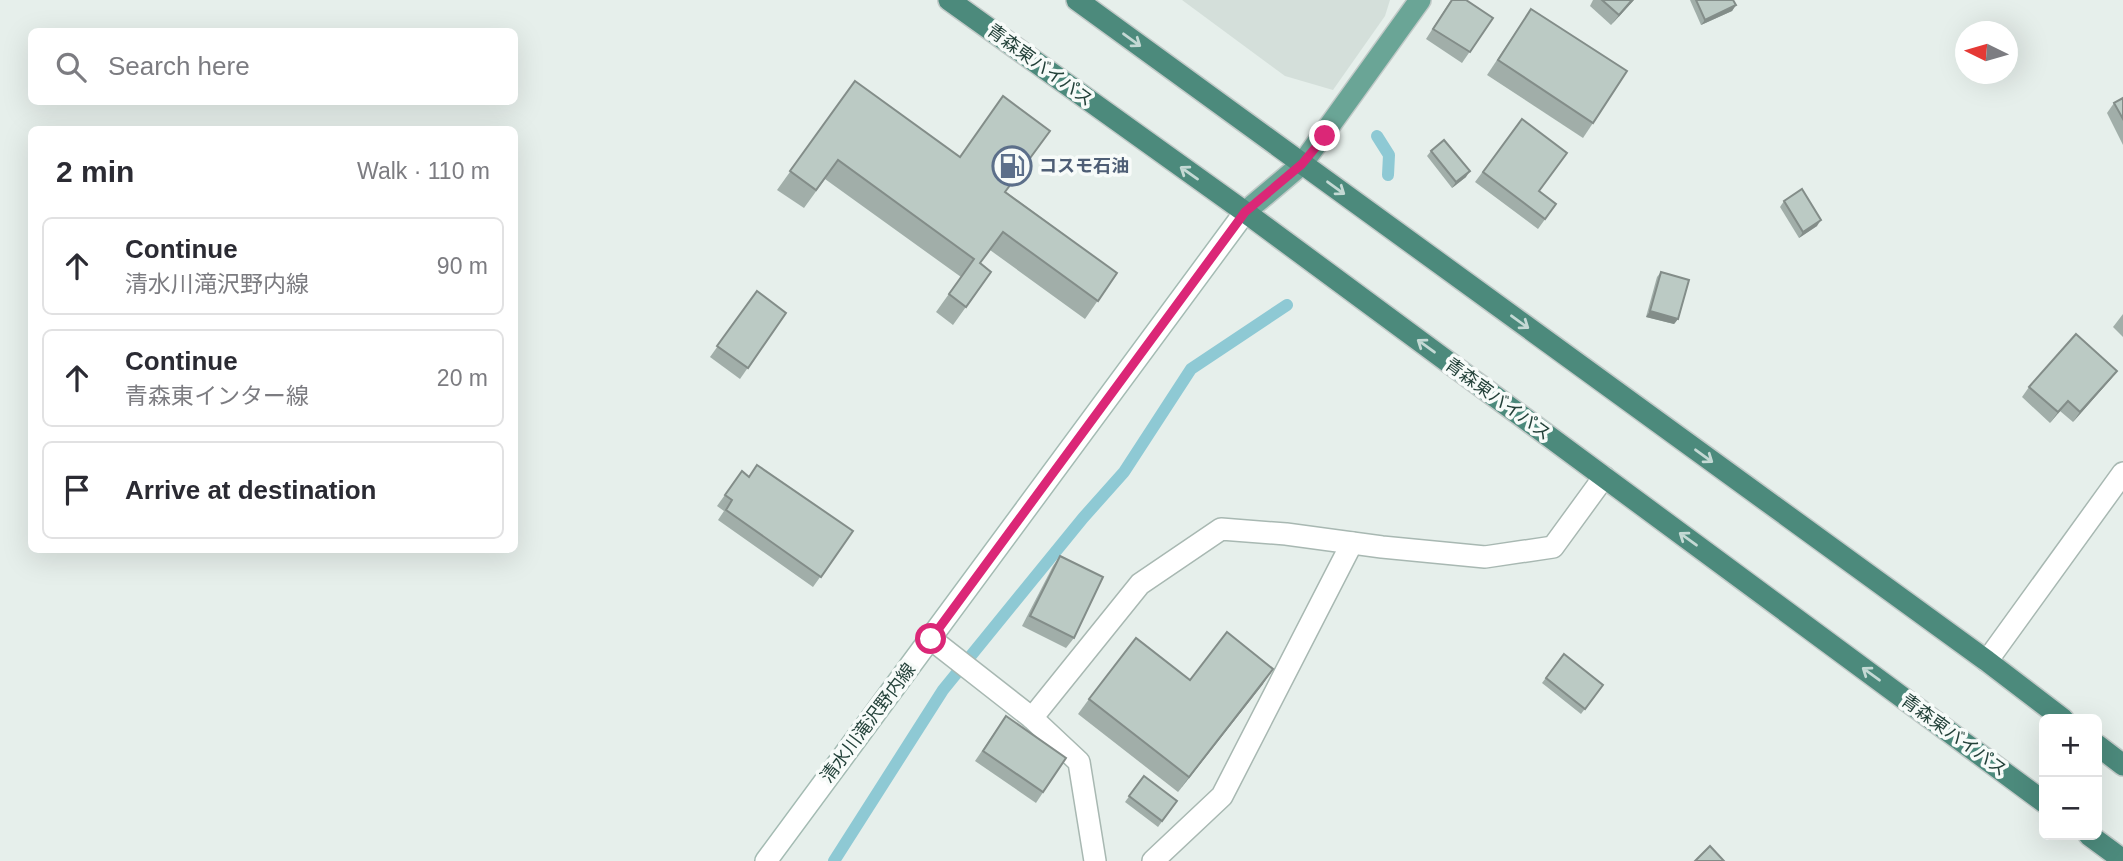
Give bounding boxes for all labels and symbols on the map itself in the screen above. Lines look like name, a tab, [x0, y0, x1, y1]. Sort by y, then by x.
street label: 青森東バイパス	[983, 20, 1097, 110]
north arrow	[1955, 21, 2018, 84]
one-way arrow	[1122, 33, 1141, 47]
route end	[1309, 120, 1340, 151]
fuel station icon: コスモ石油	[991, 145, 1033, 187]
place label: コスモ石油	[1039, 156, 1129, 176]
one-way arrow	[1180, 166, 1199, 181]
one-way arrow	[1326, 181, 1345, 196]
one-way arrow	[1510, 315, 1529, 329]
one-way arrow	[1417, 339, 1436, 353]
street label: 青森東バイパス	[1441, 354, 1555, 444]
one-way arrow	[1694, 449, 1713, 463]
one-way arrow	[1679, 532, 1698, 546]
route start	[915, 623, 946, 654]
street label: 清水川滝沢野内線	[817, 659, 919, 787]
one-way arrow	[1862, 667, 1881, 681]
street label: 青森東バイパス	[1897, 690, 2011, 780]

